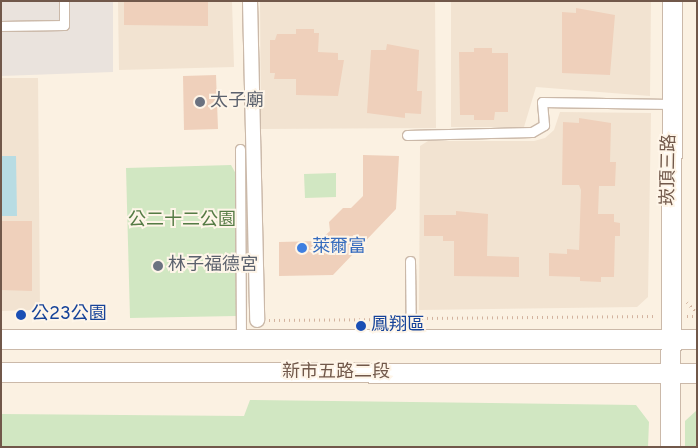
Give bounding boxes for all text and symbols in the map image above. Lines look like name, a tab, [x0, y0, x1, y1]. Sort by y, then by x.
place label: 太子廟	[210, 91, 264, 113]
marker: 太子廟	[194, 96, 206, 108]
street label: 崁頂三路	[659, 134, 681, 206]
park label: 公二十二公園	[128, 210, 236, 232]
place label: 萊爾富	[312, 237, 366, 259]
marker: 萊爾富	[296, 242, 308, 254]
place label: 林子福德宮	[168, 255, 258, 277]
marker: 林子福德宮	[152, 260, 164, 272]
place label: 公23公園	[31, 304, 107, 326]
marker: 公23公園	[15, 309, 27, 321]
place label: 鳳翔區	[371, 315, 425, 337]
marker: 鳳翔區	[355, 320, 367, 332]
street label: 新市五路二段	[282, 362, 390, 384]

